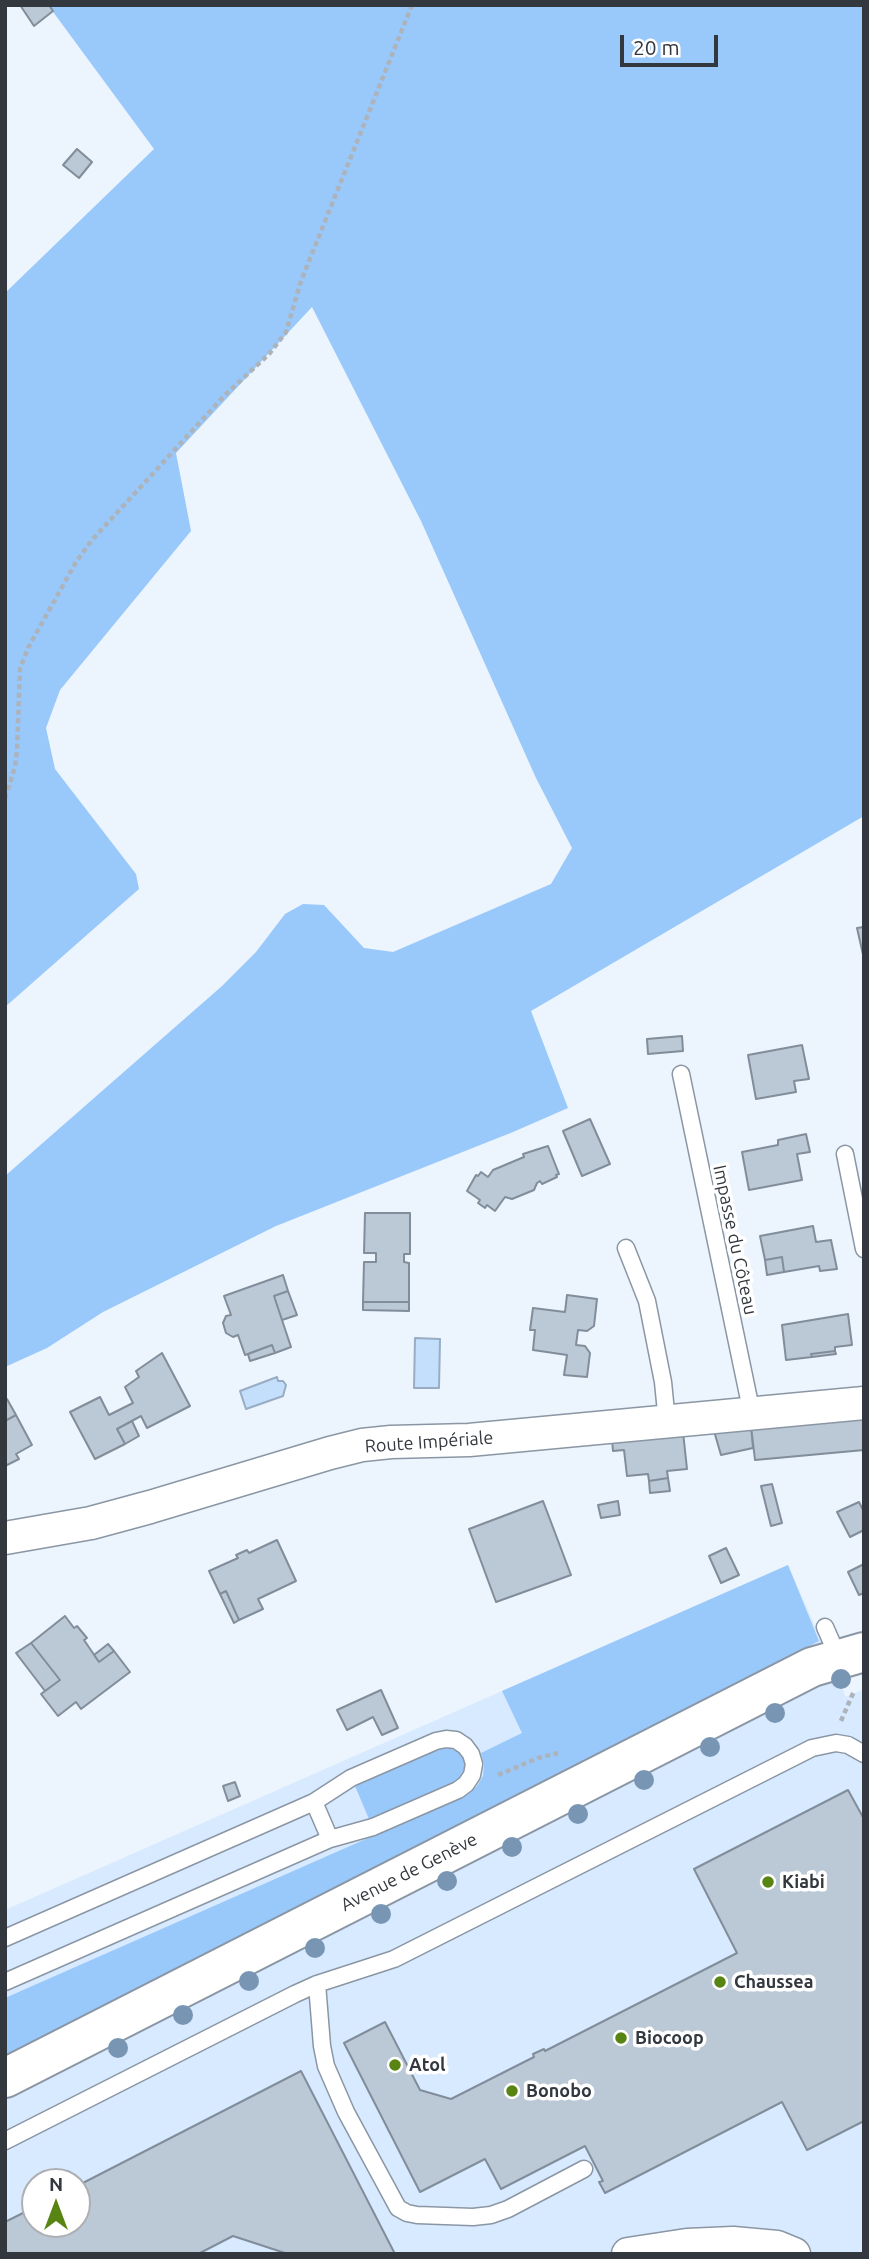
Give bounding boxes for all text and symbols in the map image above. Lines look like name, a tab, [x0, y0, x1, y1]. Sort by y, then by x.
scale bar	[624, 21, 722, 65]
text: 20 m	[633, 35, 680, 59]
street label: Impasse du Côteau	[709, 1163, 761, 1317]
street label: Route Impériale	[364, 1427, 494, 1457]
street label: Avenue de Genève	[337, 1828, 481, 1916]
place label: Kiabi	[782, 1871, 825, 1893]
marker: Kiabi	[760, 1874, 776, 1890]
place label: Chaussea	[734, 1971, 813, 1993]
marker: Chaussea	[712, 1974, 728, 1990]
place label: Biocoop	[635, 2027, 704, 2049]
marker: Biocoop	[613, 2030, 629, 2046]
place label: Atol	[409, 2054, 445, 2076]
marker: Atol	[387, 2057, 403, 2073]
place label: Bonobo	[526, 2080, 592, 2102]
marker: Bonobo	[504, 2083, 520, 2099]
north arrow	[21, 2168, 91, 2238]
text: N	[49, 2173, 63, 2195]

